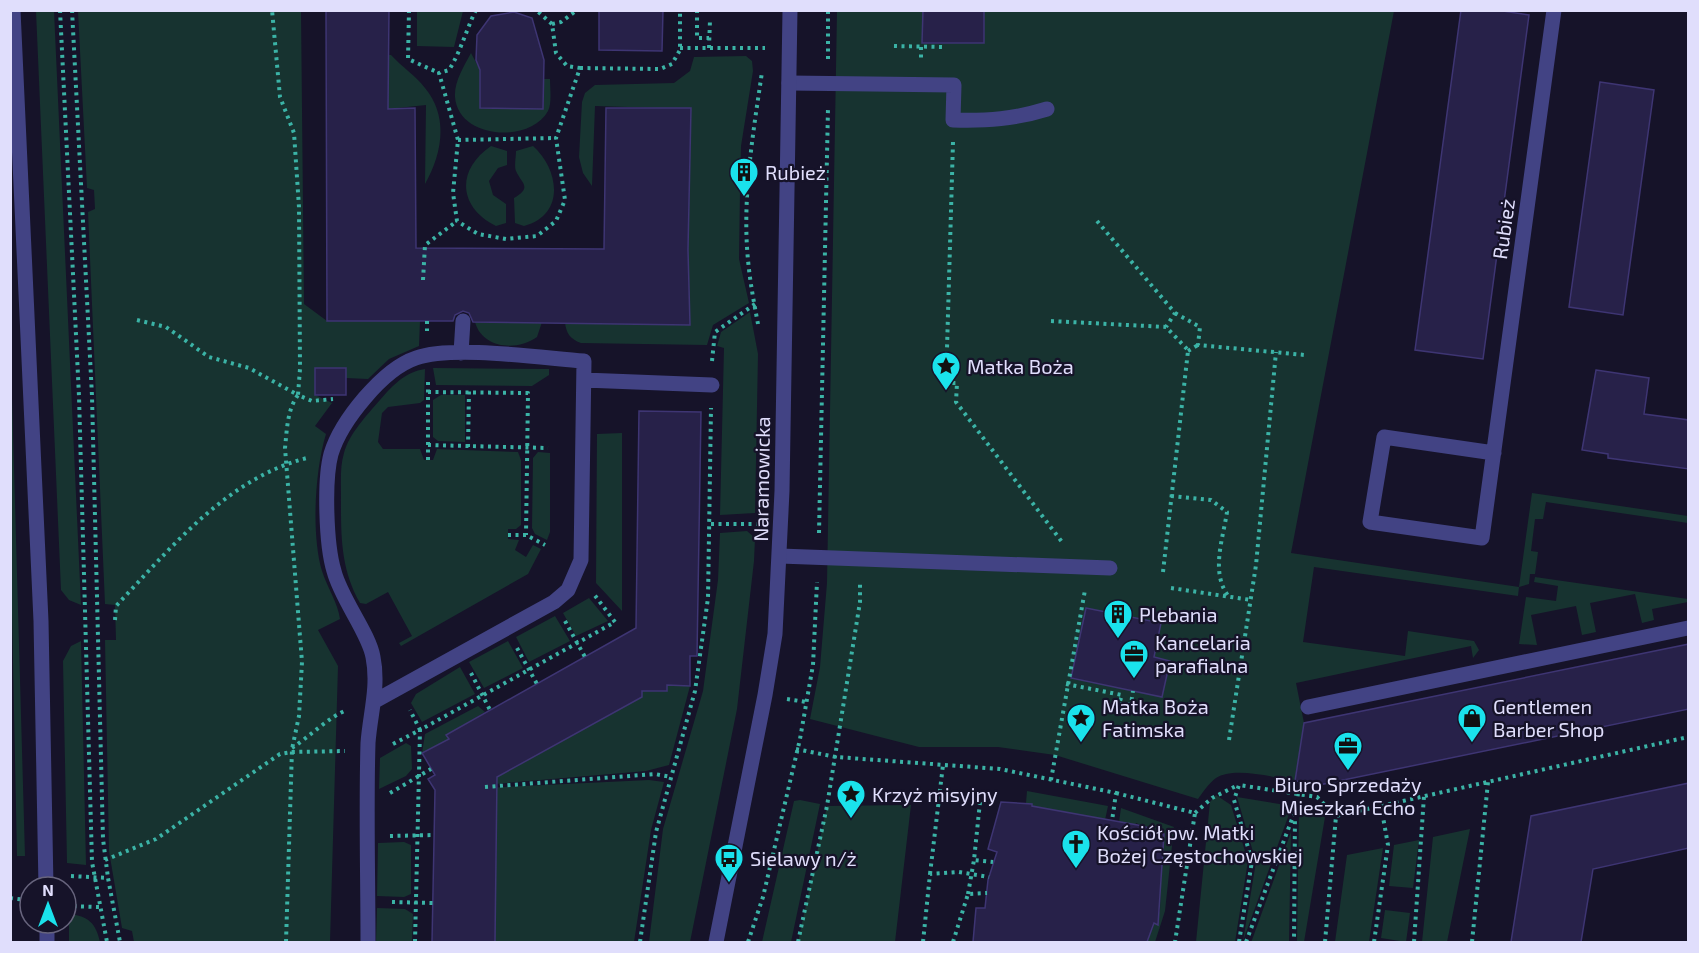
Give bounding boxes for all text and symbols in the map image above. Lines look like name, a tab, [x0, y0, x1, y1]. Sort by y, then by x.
building icon: Rubież	[728, 156, 760, 198]
place label: Rubież	[765, 160, 826, 184]
street label: Rubież	[1487, 197, 1519, 261]
place icon: Matka Boża	[930, 350, 962, 392]
place label: Matka Boża	[967, 354, 1074, 378]
street label: Naramowicka	[748, 416, 774, 542]
building icon: Plebania	[1102, 598, 1134, 640]
place label: Plebania	[1139, 602, 1217, 626]
place label: Kancelaria parafialna	[1155, 630, 1251, 677]
office icon: Kancelaria parafialna	[1118, 638, 1150, 680]
place label: Matka Boża Fatimska	[1102, 694, 1209, 741]
place label: Gentlemen Barber Shop	[1493, 694, 1604, 741]
place icon: Matka Boża Fatimska	[1065, 702, 1097, 744]
shop icon: Gentlemen Barber Shop	[1456, 702, 1488, 744]
office icon: Biuro Sprzedaży Mieszkań Echo	[1332, 730, 1364, 772]
place label: Biuro Sprzedaży Mieszkań Echo	[1274, 772, 1422, 819]
place icon: Krzyż misyjny	[835, 778, 867, 820]
place label: Krzyż misyjny	[872, 782, 998, 806]
place label: Kościół pw. Matki Bożej Częstochowskiej	[1097, 820, 1303, 867]
church icon: Kościół pw. Matki Bożej Częstochowskiej	[1060, 828, 1092, 870]
bus stop icon: Sielawy n/ż	[713, 842, 745, 884]
place label: Sielawy n/ż	[750, 846, 857, 870]
north arrow	[18, 875, 78, 935]
text: N	[42, 880, 54, 899]

